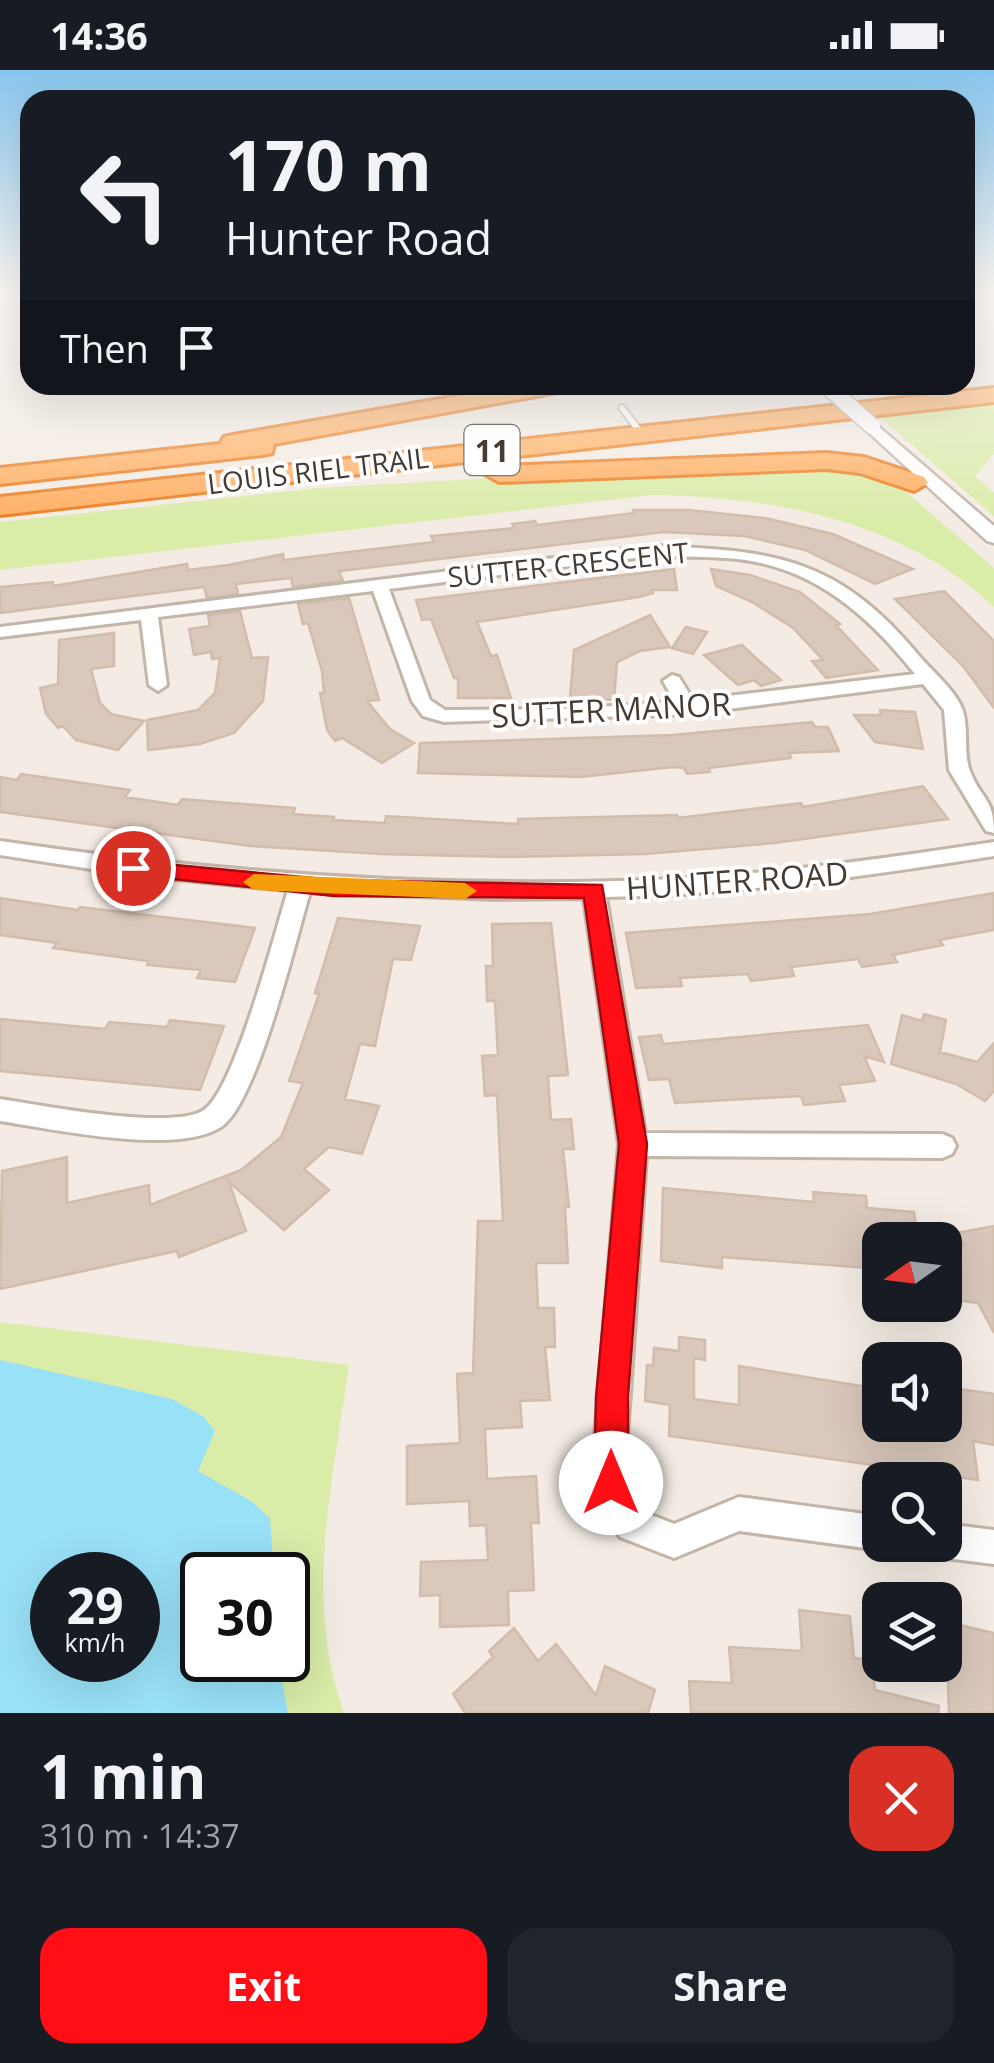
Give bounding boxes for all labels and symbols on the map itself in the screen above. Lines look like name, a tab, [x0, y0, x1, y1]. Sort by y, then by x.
road number: 11	[464, 425, 520, 475]
street label: LOUIS RIEL TRAIL	[205, 438, 431, 502]
street label: SUTTER CRESCENT	[446, 532, 691, 596]
street label: SUTTER MANOR	[490, 681, 732, 737]
pin	[91, 826, 176, 911]
street label: HUNTER ROAD	[624, 851, 850, 909]
north arrow	[862, 1222, 962, 1322]
position arrow	[559, 1431, 663, 1535]
speed limit sign: 30	[180, 1552, 310, 1682]

